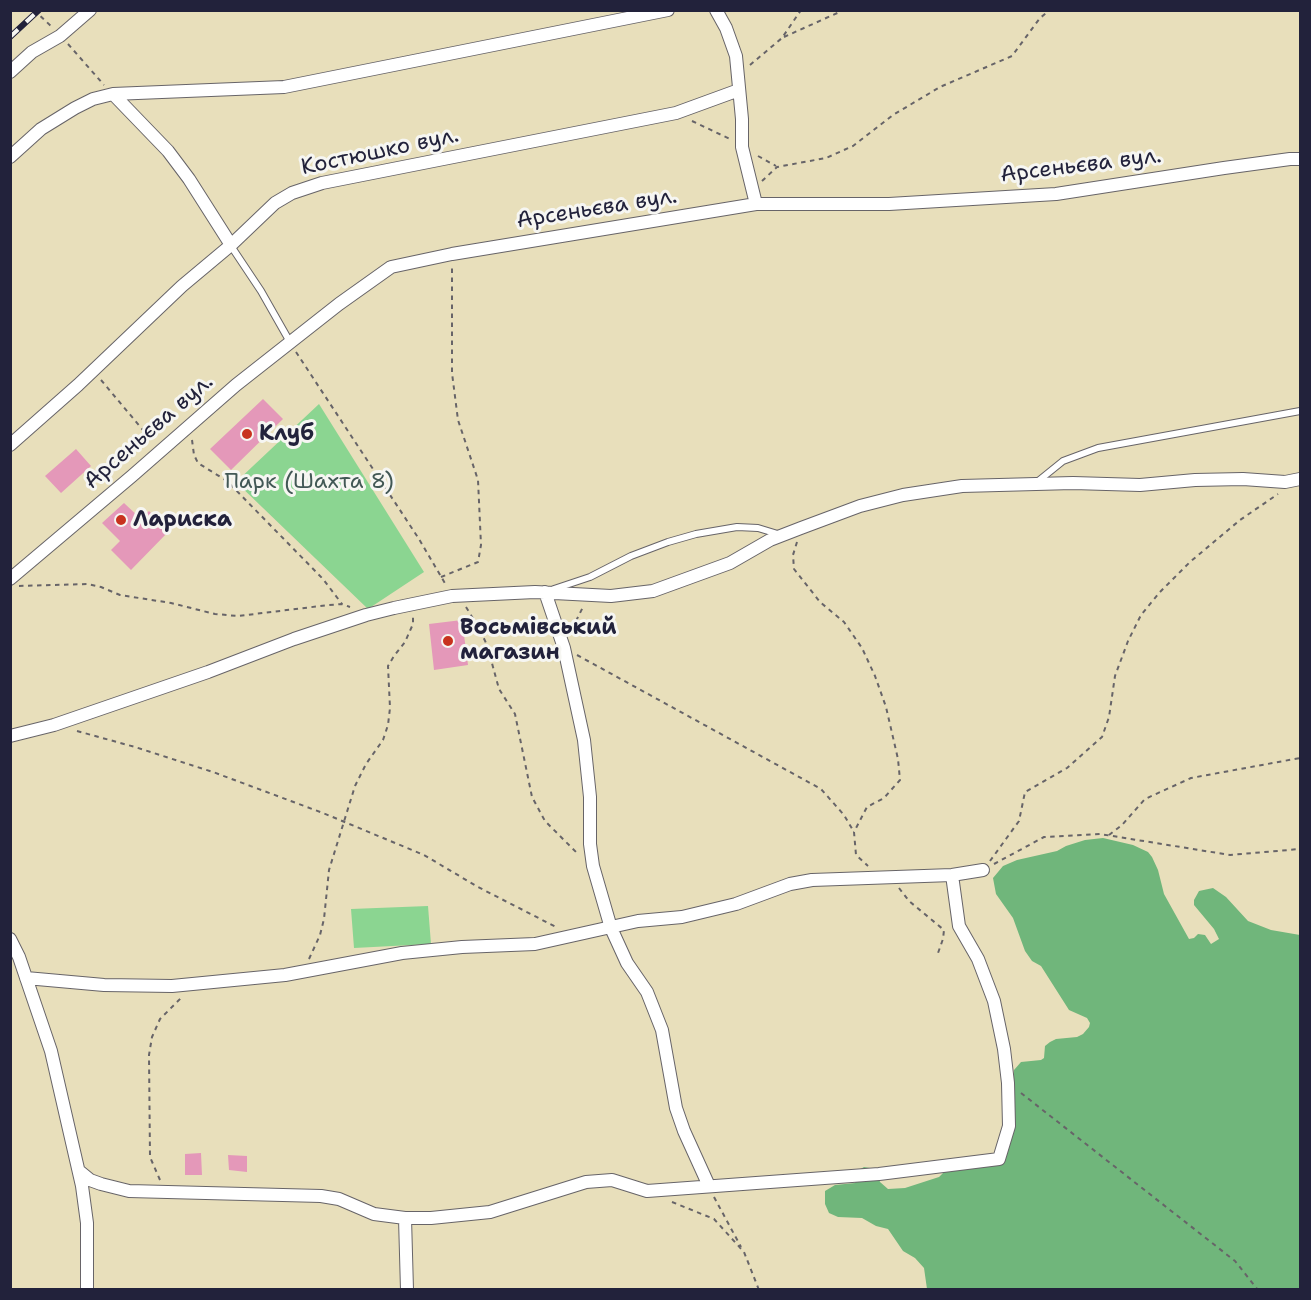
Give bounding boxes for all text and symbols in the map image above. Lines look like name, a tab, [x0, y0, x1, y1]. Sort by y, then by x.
street label: Костюшко вул.	[299, 122, 461, 182]
street label: Арсеньєва вул.	[999, 143, 1163, 189]
street label: Арсеньєва вул.	[515, 183, 679, 235]
street label: Арсеньєва вул.	[79, 369, 219, 495]
place label: Клуб	[259, 421, 314, 447]
marker: Клуб	[240, 427, 254, 441]
park label: Парк (Шахта 8)	[224, 469, 394, 495]
place label: Лариска	[133, 507, 232, 533]
marker: Лариска	[114, 513, 128, 527]
place label: Восьмівський магазин	[460, 615, 616, 666]
marker: Восьмівський магазин	[441, 634, 455, 648]

